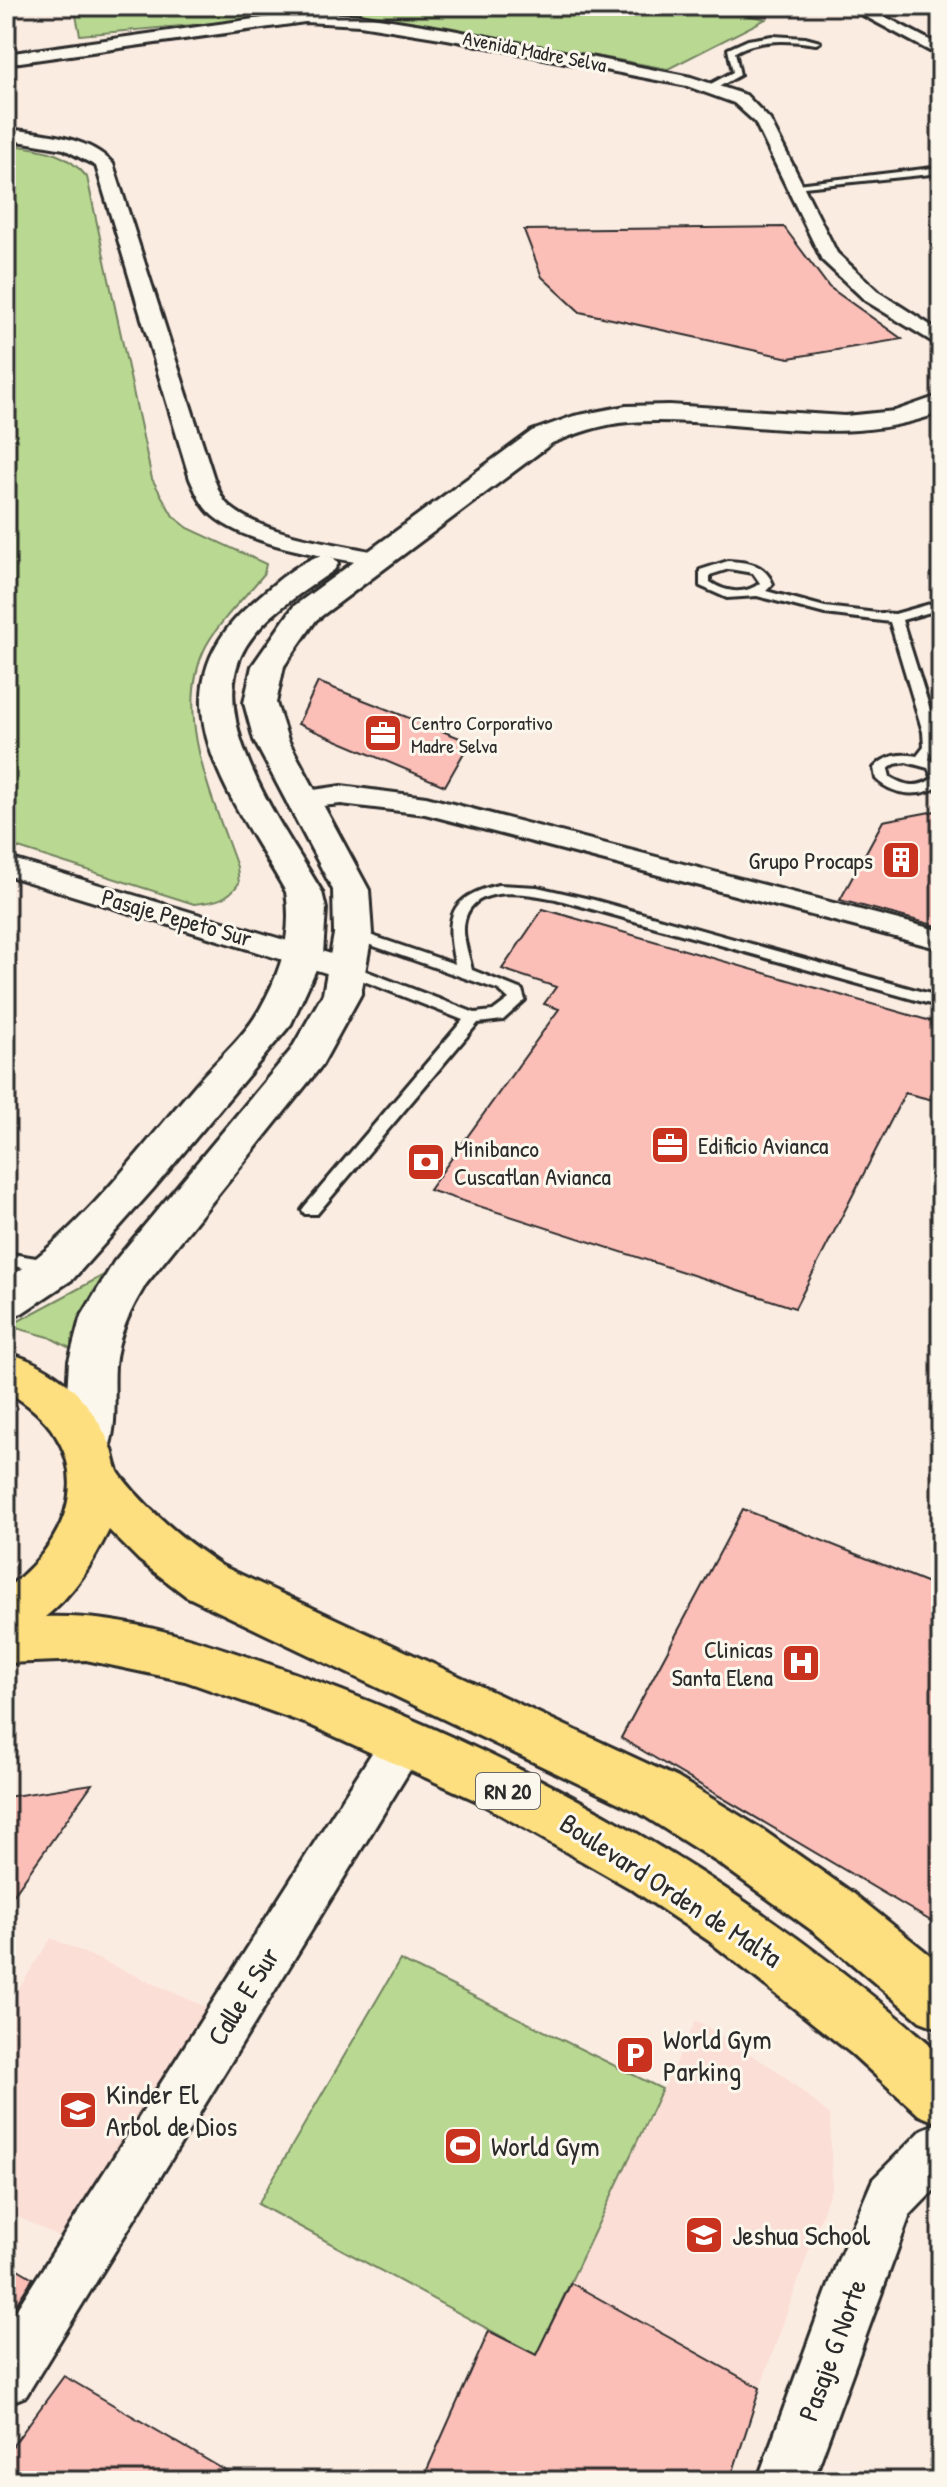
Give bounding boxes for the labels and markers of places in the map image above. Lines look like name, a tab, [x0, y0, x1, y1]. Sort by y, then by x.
place label: Centro Corporativo Madre Selva	[411, 709, 553, 759]
office icon: Centro Corporativo Madre Selva	[362, 712, 404, 754]
building icon: Grupo Procaps	[880, 839, 922, 881]
place label: Grupo Procaps	[748, 844, 873, 876]
office icon: Edificio Avianca	[649, 1124, 691, 1166]
place label: Edificio Avianca	[698, 1129, 829, 1161]
place label: Minibanco Cuscatlan Avianca	[454, 1132, 611, 1192]
bank icon: Minibanco Cuscatlan Avianca	[405, 1141, 447, 1183]
place label: Clinicas Santa Elena	[672, 1633, 773, 1693]
hospital icon: Clinicas Santa Elena	[780, 1642, 822, 1684]
place label: World Gym Parking	[663, 2020, 771, 2090]
parking icon: World Gym Parking	[614, 2034, 656, 2076]
place label: Kinder El Arbol de Dios	[106, 2075, 237, 2145]
school or university icon: Kinder El Arbol de Dios	[57, 2089, 99, 2131]
sports icon: World Gym	[442, 2125, 484, 2167]
place label: World Gym	[491, 2127, 599, 2165]
school or university icon: Jeshua School	[683, 2214, 725, 2256]
place label: Jeshua School	[732, 2216, 871, 2254]

